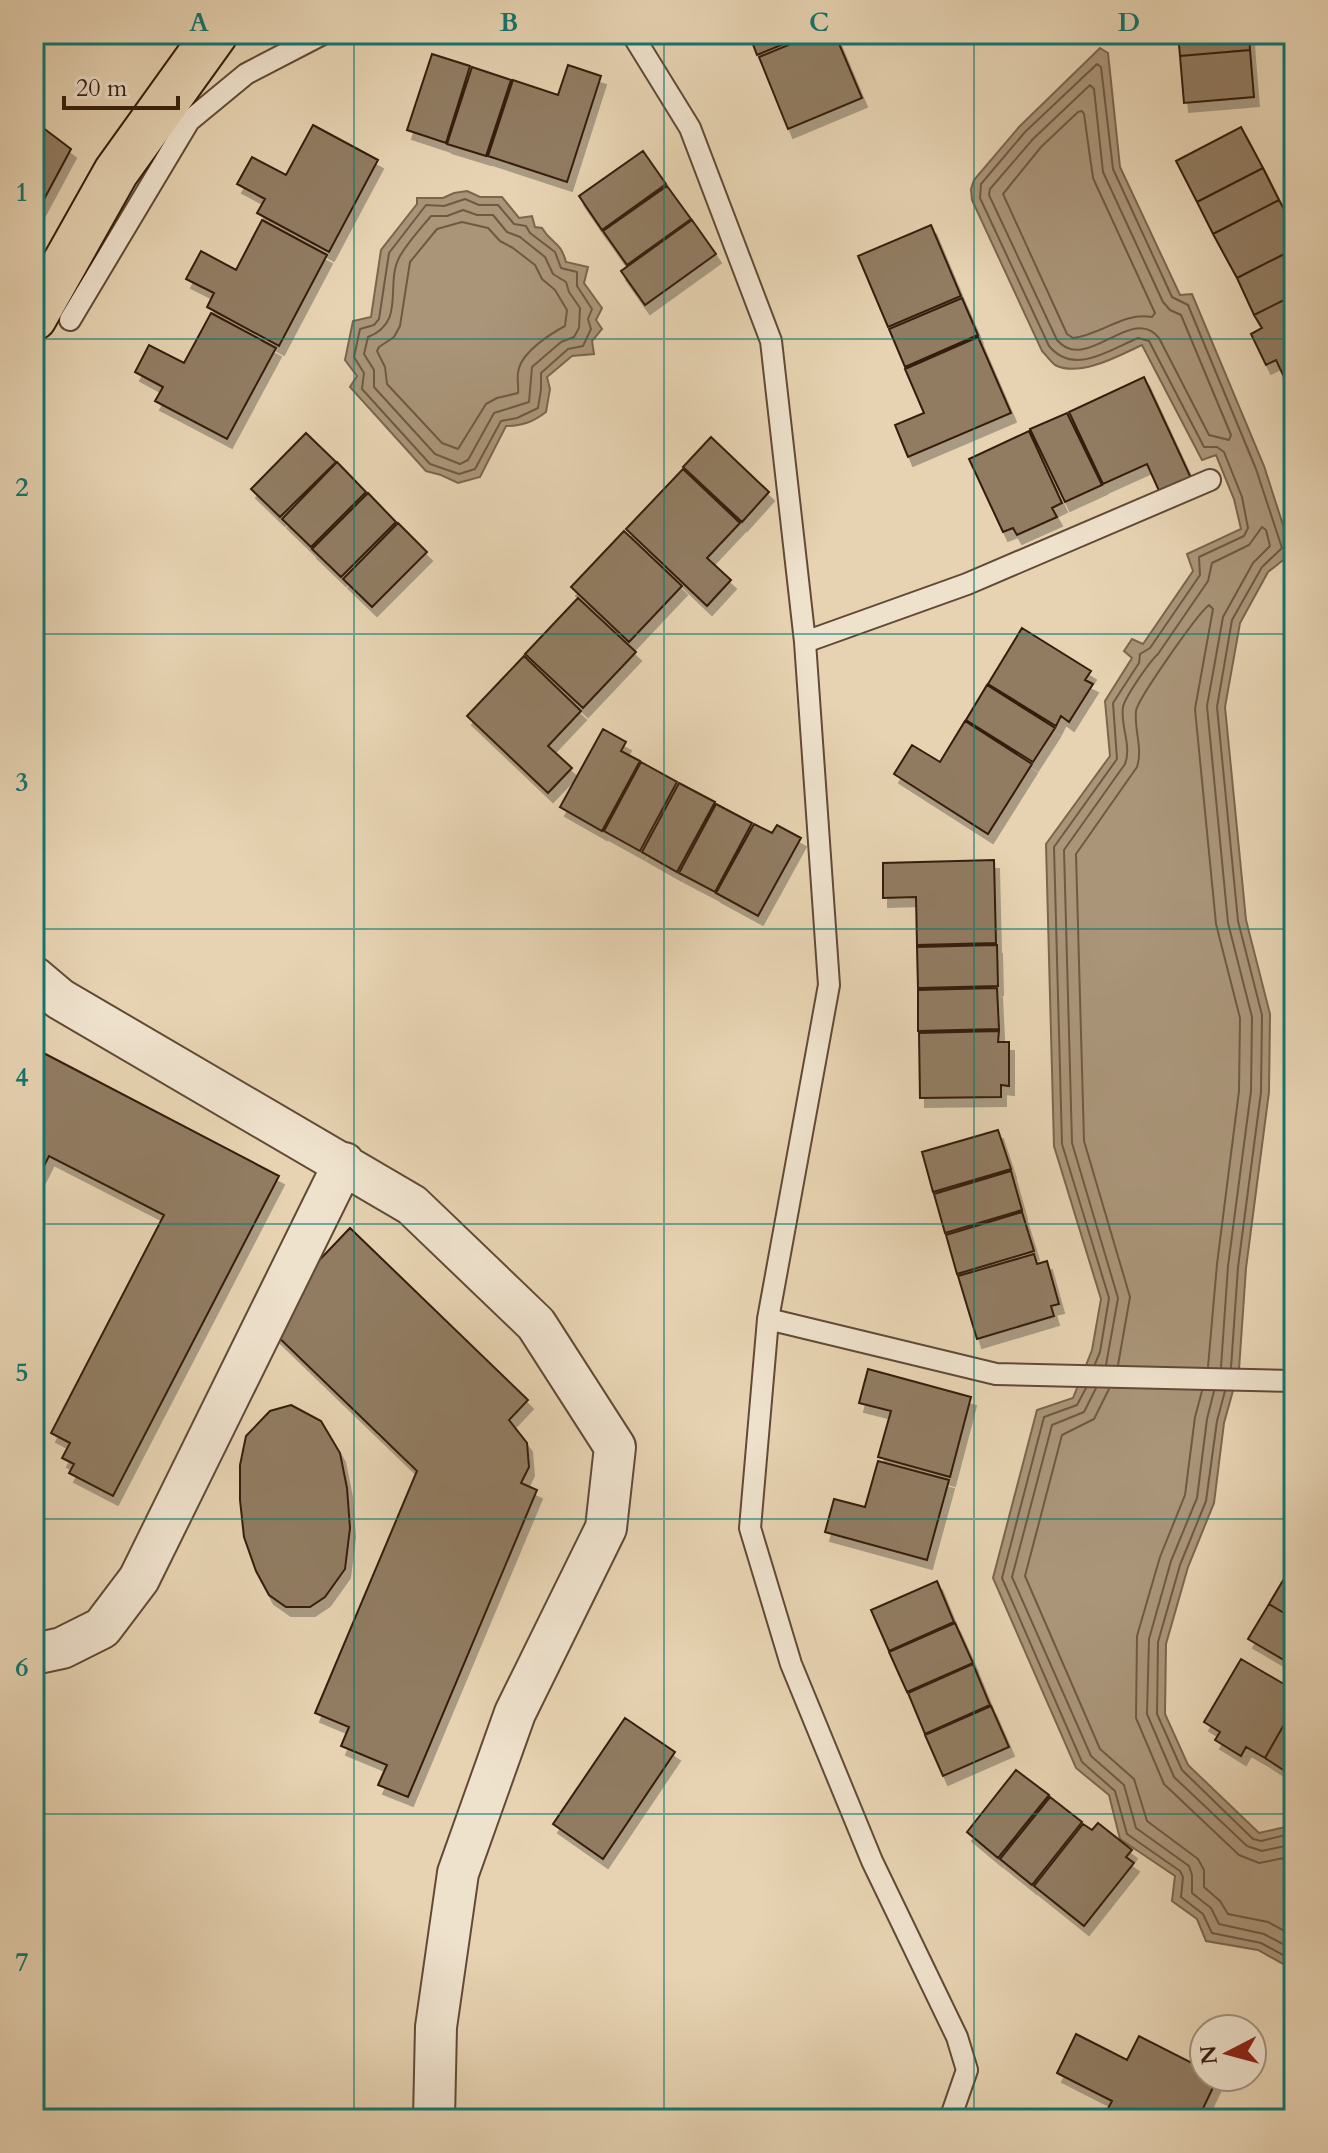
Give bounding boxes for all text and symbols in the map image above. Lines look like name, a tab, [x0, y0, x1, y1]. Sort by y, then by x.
text: A	[189, 5, 209, 40]
text: B	[500, 5, 518, 40]
text: C	[809, 5, 829, 40]
text: D	[1118, 5, 1140, 40]
scale bar	[64, 60, 178, 110]
text: 20 m	[76, 72, 128, 105]
text: 1	[15, 175, 29, 210]
text: 2	[15, 470, 29, 505]
text: 3	[15, 765, 29, 800]
text: 4	[15, 1060, 29, 1095]
text: 5	[15, 1355, 29, 1390]
text: 6	[15, 1650, 29, 1685]
text: 7	[15, 1945, 29, 1980]
north arrow	[1188, 2013, 1268, 2093]
text: N	[1193, 2044, 1225, 2066]

